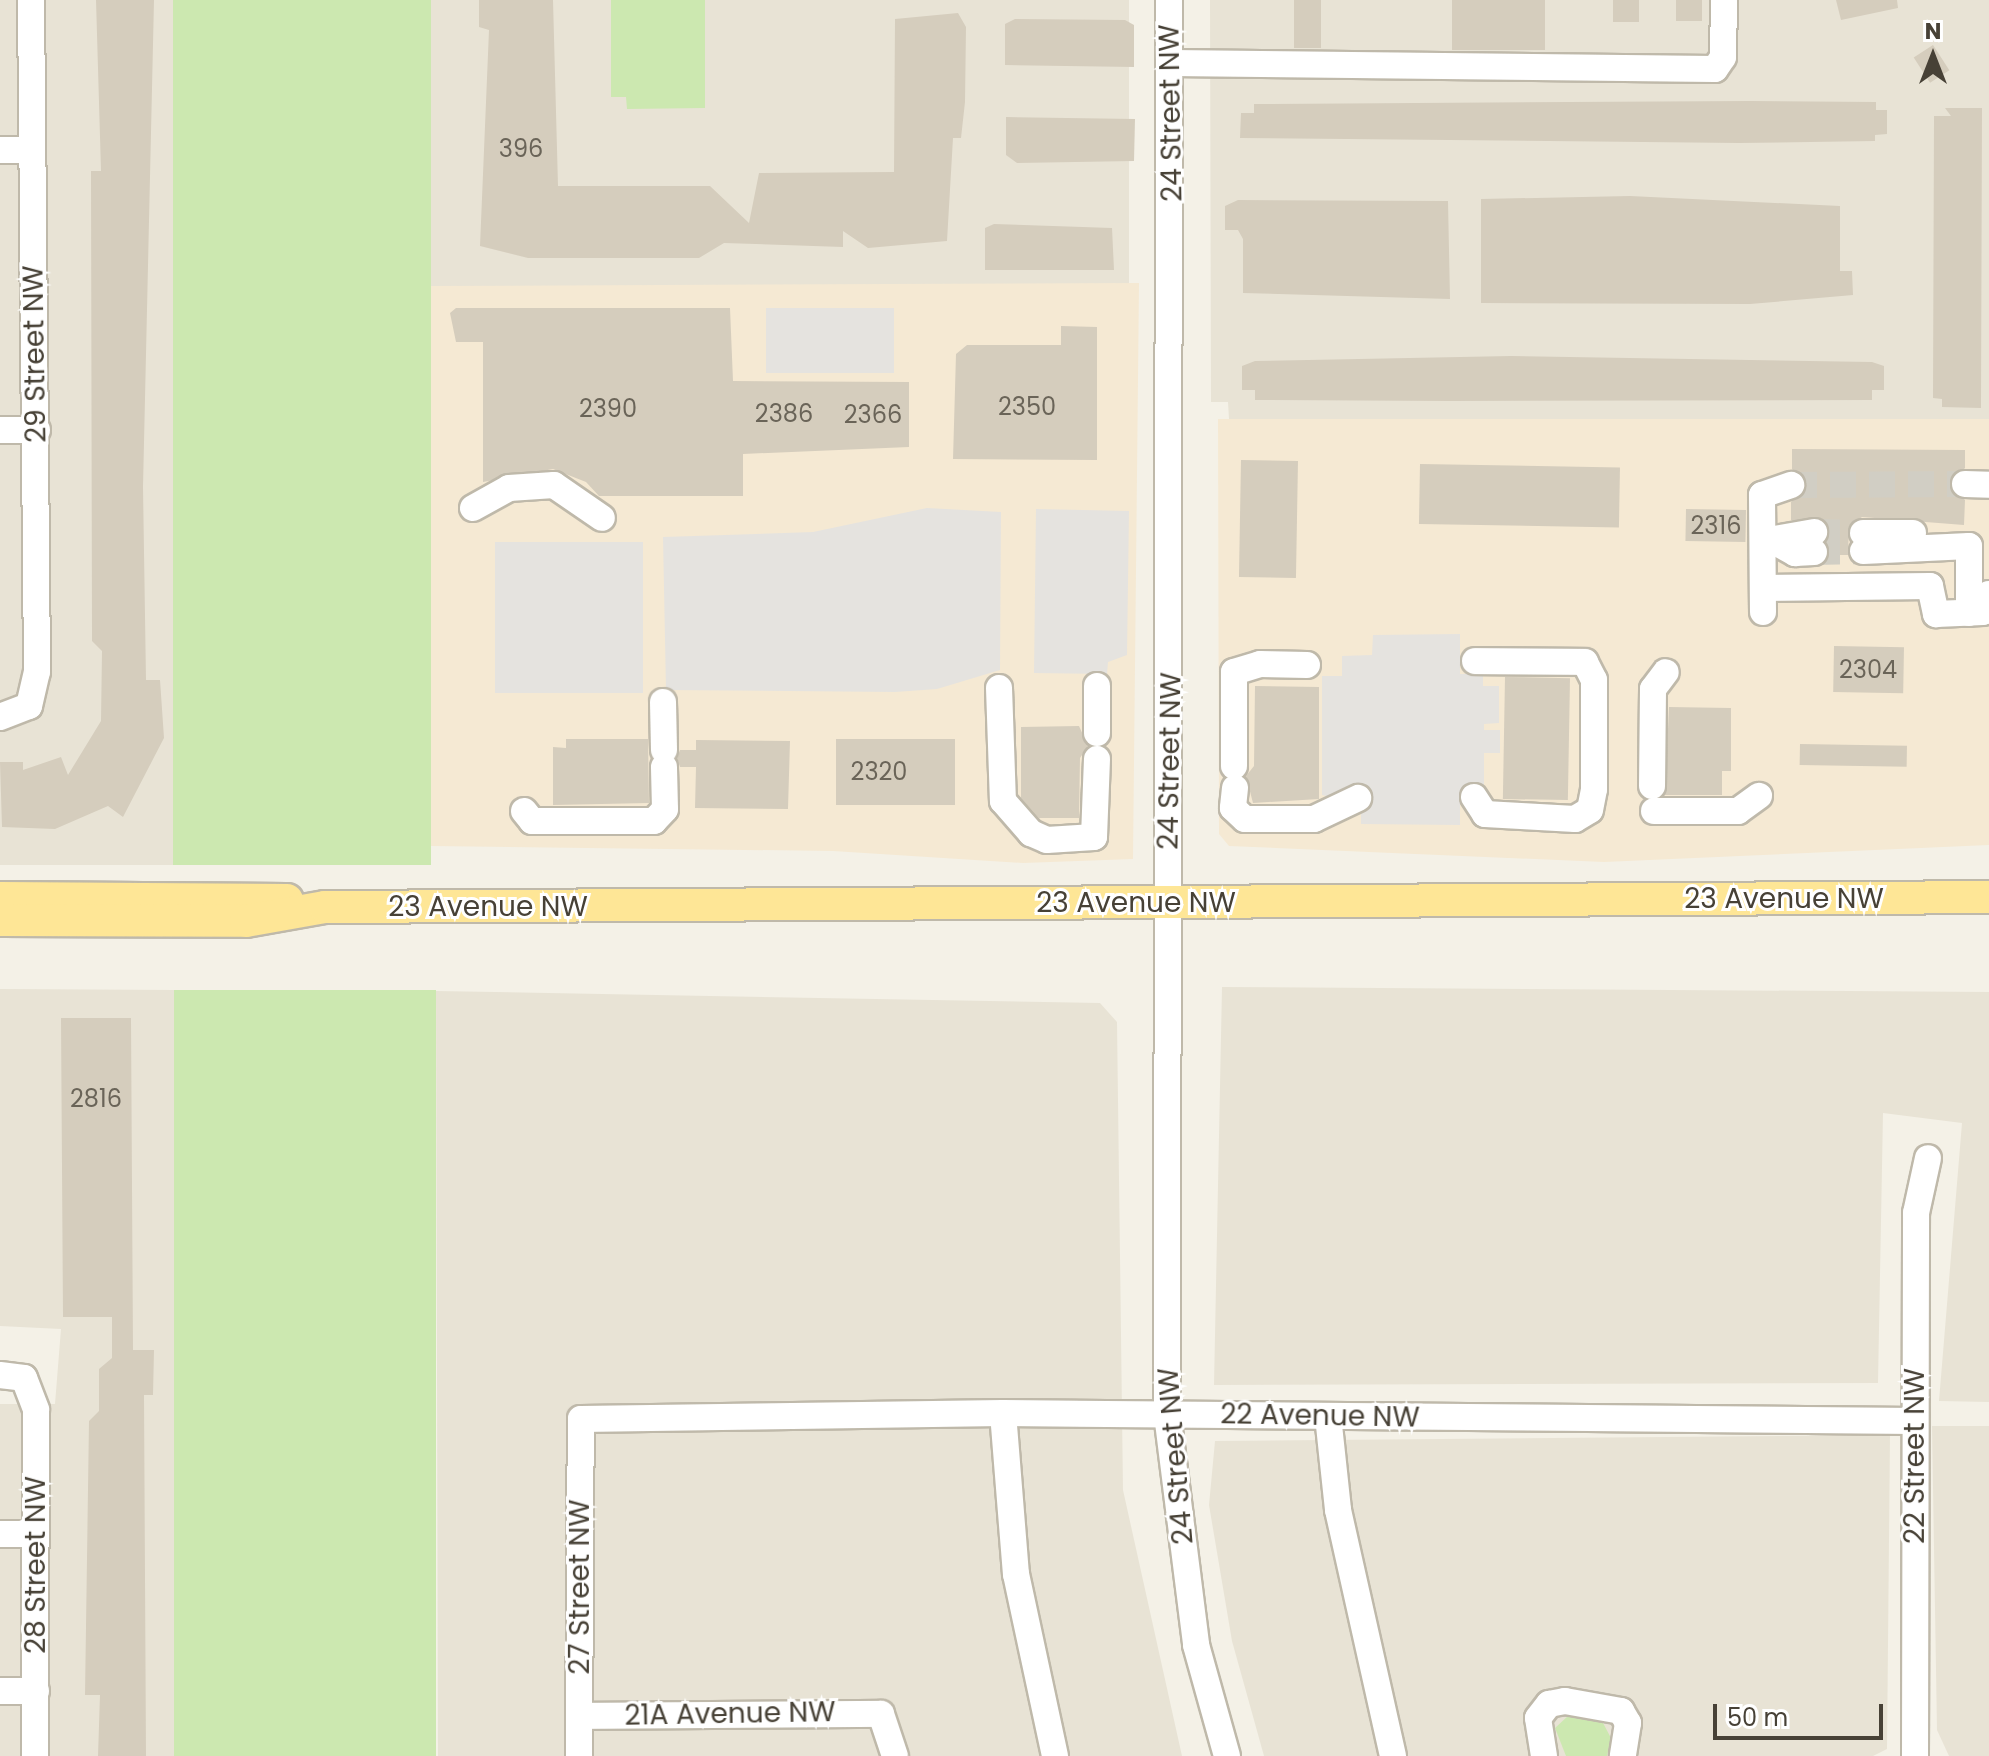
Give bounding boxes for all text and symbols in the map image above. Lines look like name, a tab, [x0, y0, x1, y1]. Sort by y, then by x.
north arrow	[1893, 16, 1973, 96]
text: N	[1925, 16, 1941, 47]
street label: 24 Street NW	[1153, 24, 1189, 202]
house number: 396	[499, 135, 543, 163]
street label: 29 Street NW	[17, 265, 53, 443]
house number: 2350	[998, 393, 1056, 421]
house number: 2390	[579, 395, 637, 423]
house number: 2386	[755, 400, 813, 428]
house number: 2366	[844, 401, 902, 429]
house number: 2316	[1691, 512, 1741, 540]
house number: 2304	[1839, 656, 1897, 684]
street label: 24 Street NW	[1152, 672, 1188, 850]
house number: 2320	[851, 758, 907, 786]
street label: 23 Avenue NW	[1684, 882, 1884, 916]
street label: 23 Avenue NW	[1036, 886, 1236, 920]
street label: 23 Avenue NW	[388, 890, 588, 924]
house number: 2816	[70, 1085, 122, 1113]
street label: 24 Street NW	[1152, 1366, 1200, 1546]
street label: 22 Street NW	[1898, 1368, 1932, 1544]
street label: 22 Avenue NW	[1220, 1397, 1420, 1435]
street label: 28 Street NW	[19, 1476, 53, 1654]
street label: 27 Street NW	[563, 1499, 597, 1675]
scale bar	[1717, 1688, 1887, 1738]
street label: 21A Avenue NW	[624, 1695, 836, 1733]
text: 50 m	[1727, 1701, 1788, 1734]

